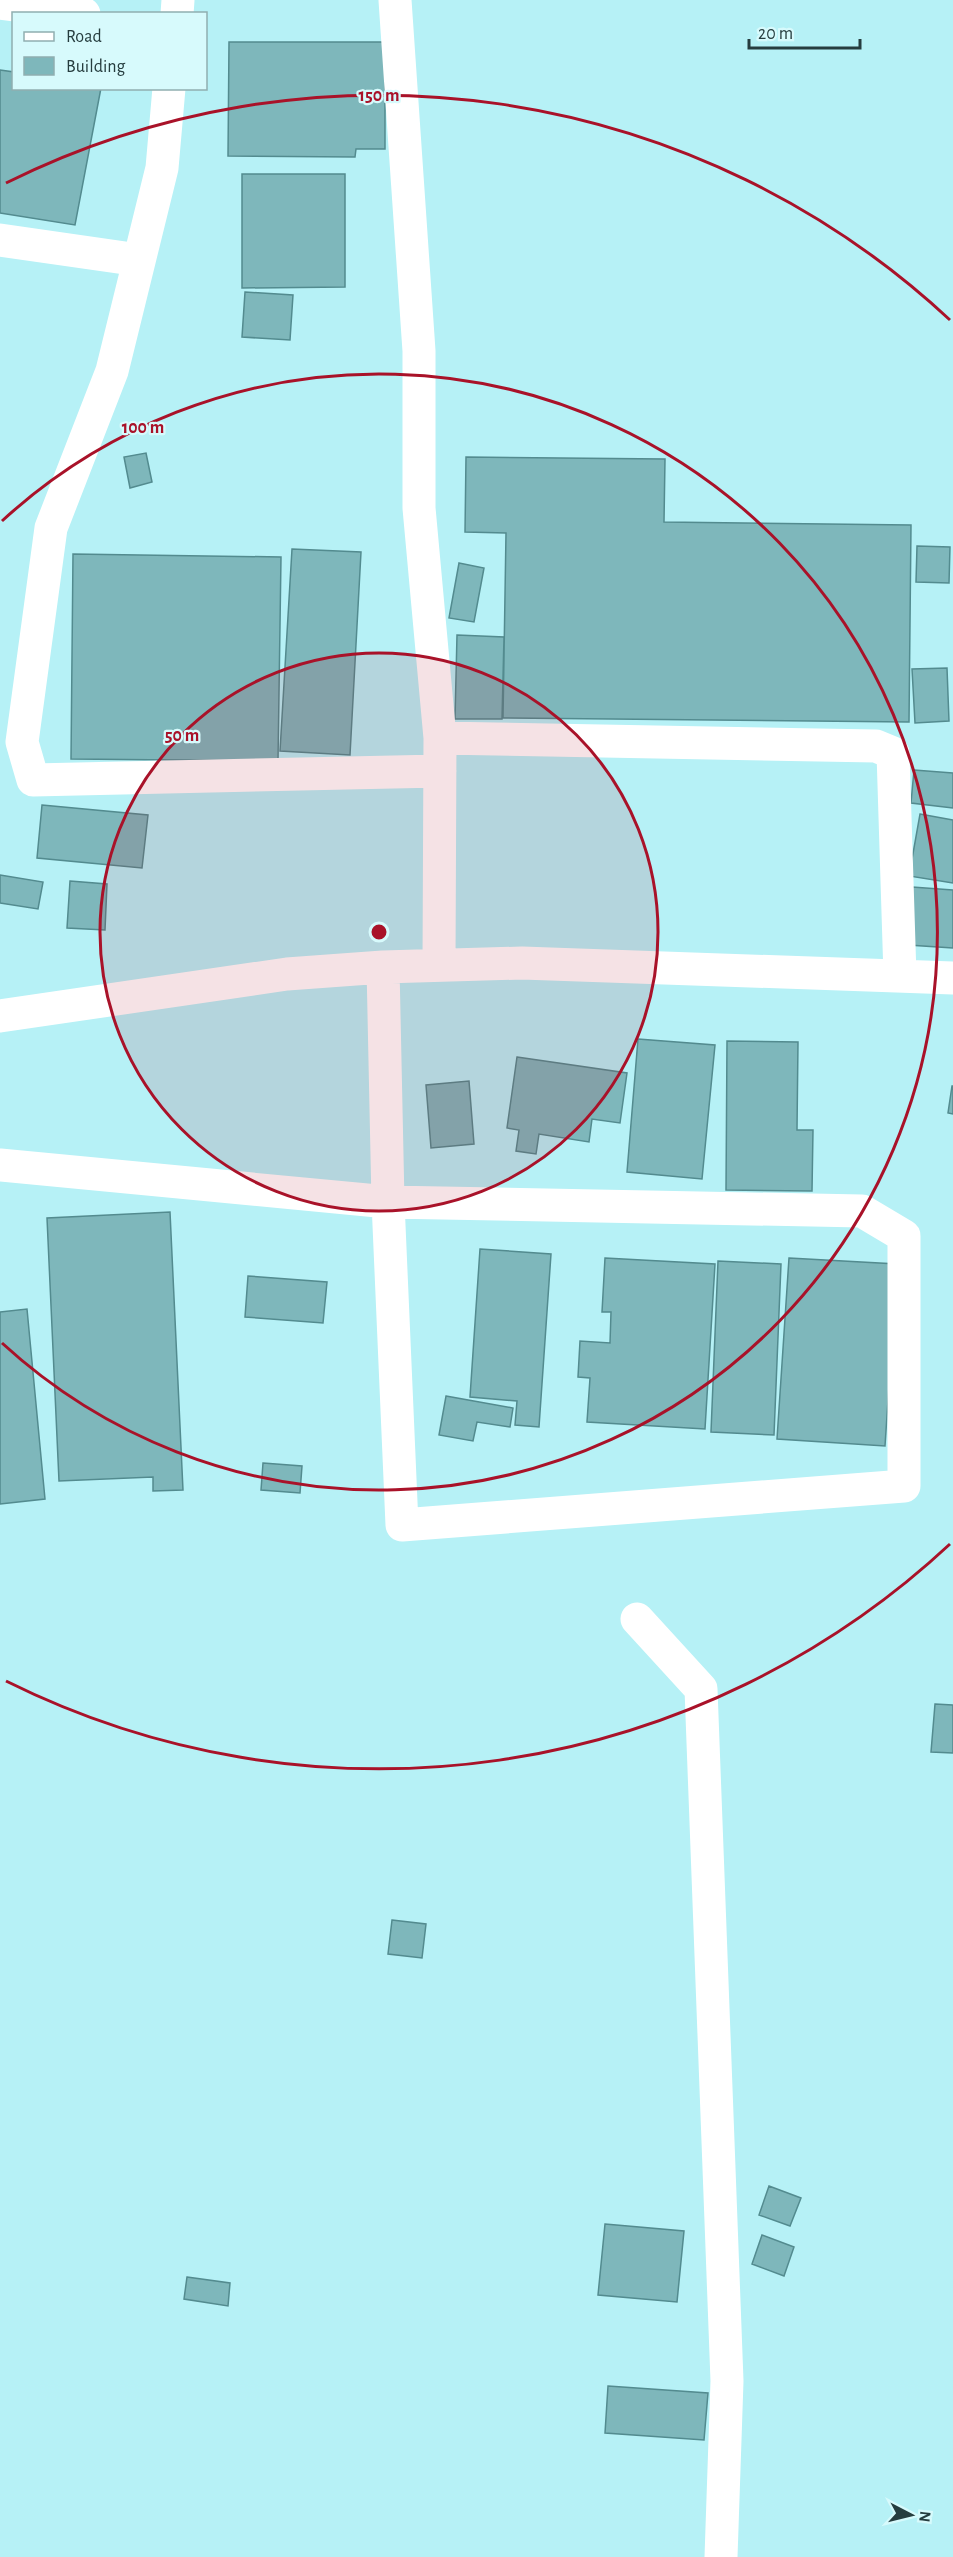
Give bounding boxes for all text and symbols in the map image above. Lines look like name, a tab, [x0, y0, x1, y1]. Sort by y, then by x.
legend	[12, 12, 207, 90]
scale bar	[749, 12, 860, 50]
text: 20 m	[758, 25, 793, 43]
text: Road	[66, 28, 102, 46]
text: Building	[66, 58, 126, 76]
text: 150 m	[359, 87, 399, 105]
text: 100 m	[122, 419, 164, 437]
text: 50 m	[165, 727, 199, 745]
centre of rings	[369, 922, 389, 942]
north arrow	[881, 2485, 941, 2545]
text: N	[916, 2510, 934, 2523]

